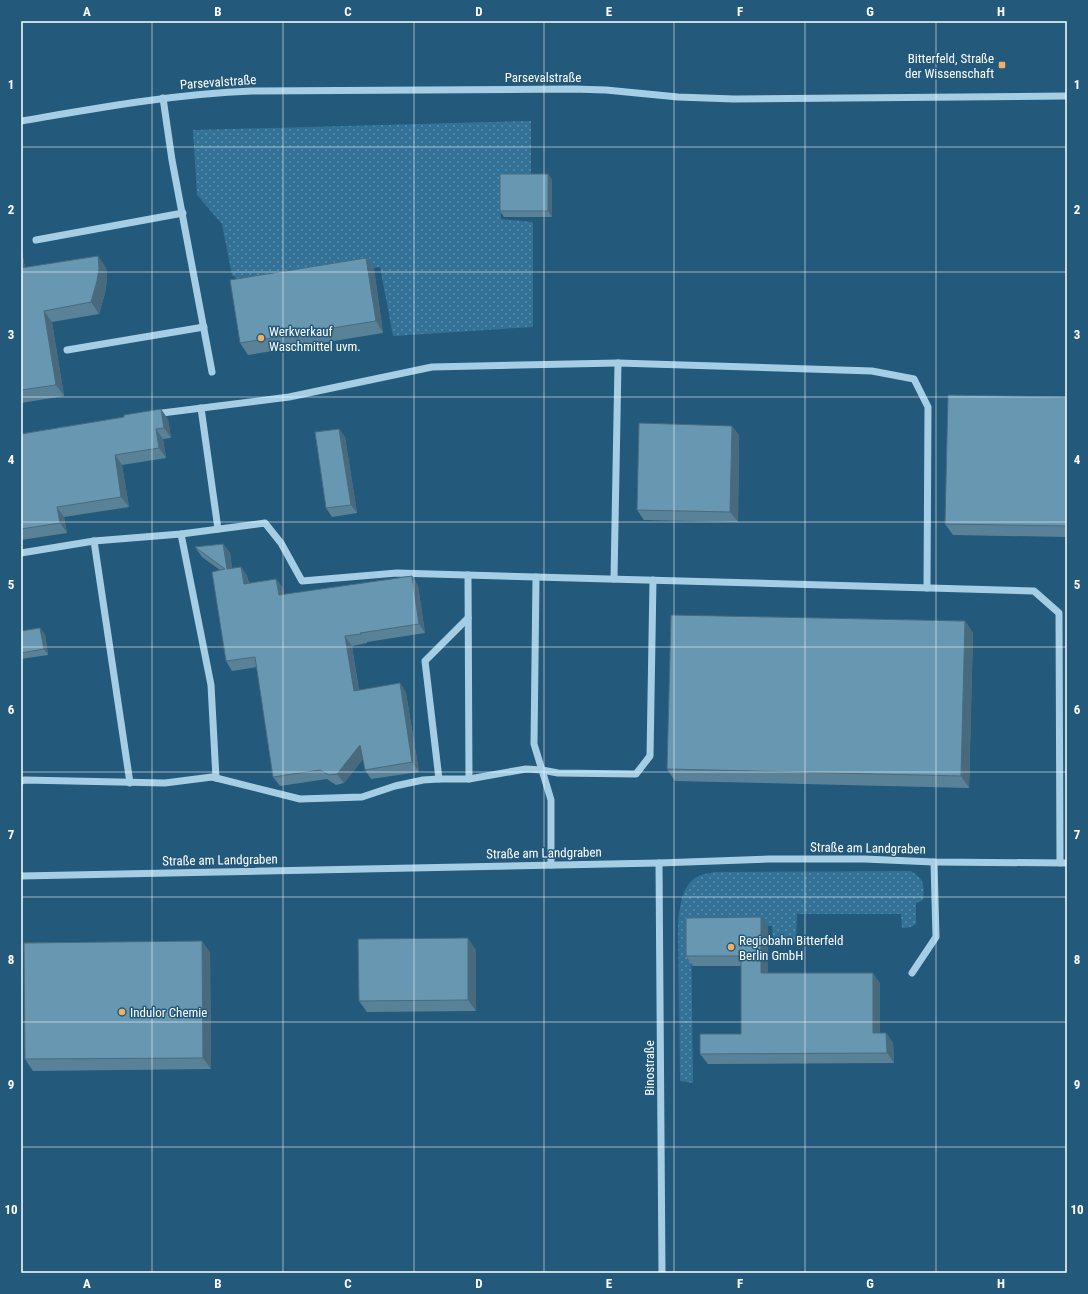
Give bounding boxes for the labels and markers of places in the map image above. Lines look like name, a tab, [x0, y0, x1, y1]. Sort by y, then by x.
place label: Bitterfeld, Straße der Wissenschaft	[905, 51, 994, 81]
marker: Bitterfeld, Straße der Wissenschaft	[997, 60, 1007, 70]
place label: Werkverkauf Waschmittel uvm.	[269, 324, 361, 354]
marker: Werkverkauf Waschmittel uvm.	[256, 333, 266, 343]
place label: Regiobahn Bitterfeld Berlin GmbH	[739, 933, 844, 963]
marker: Regiobahn Bitterfeld Berlin GmbH	[726, 942, 736, 952]
place label: Indulor Chemie	[130, 1005, 207, 1020]
marker: Indulor Chemie	[117, 1007, 127, 1017]

